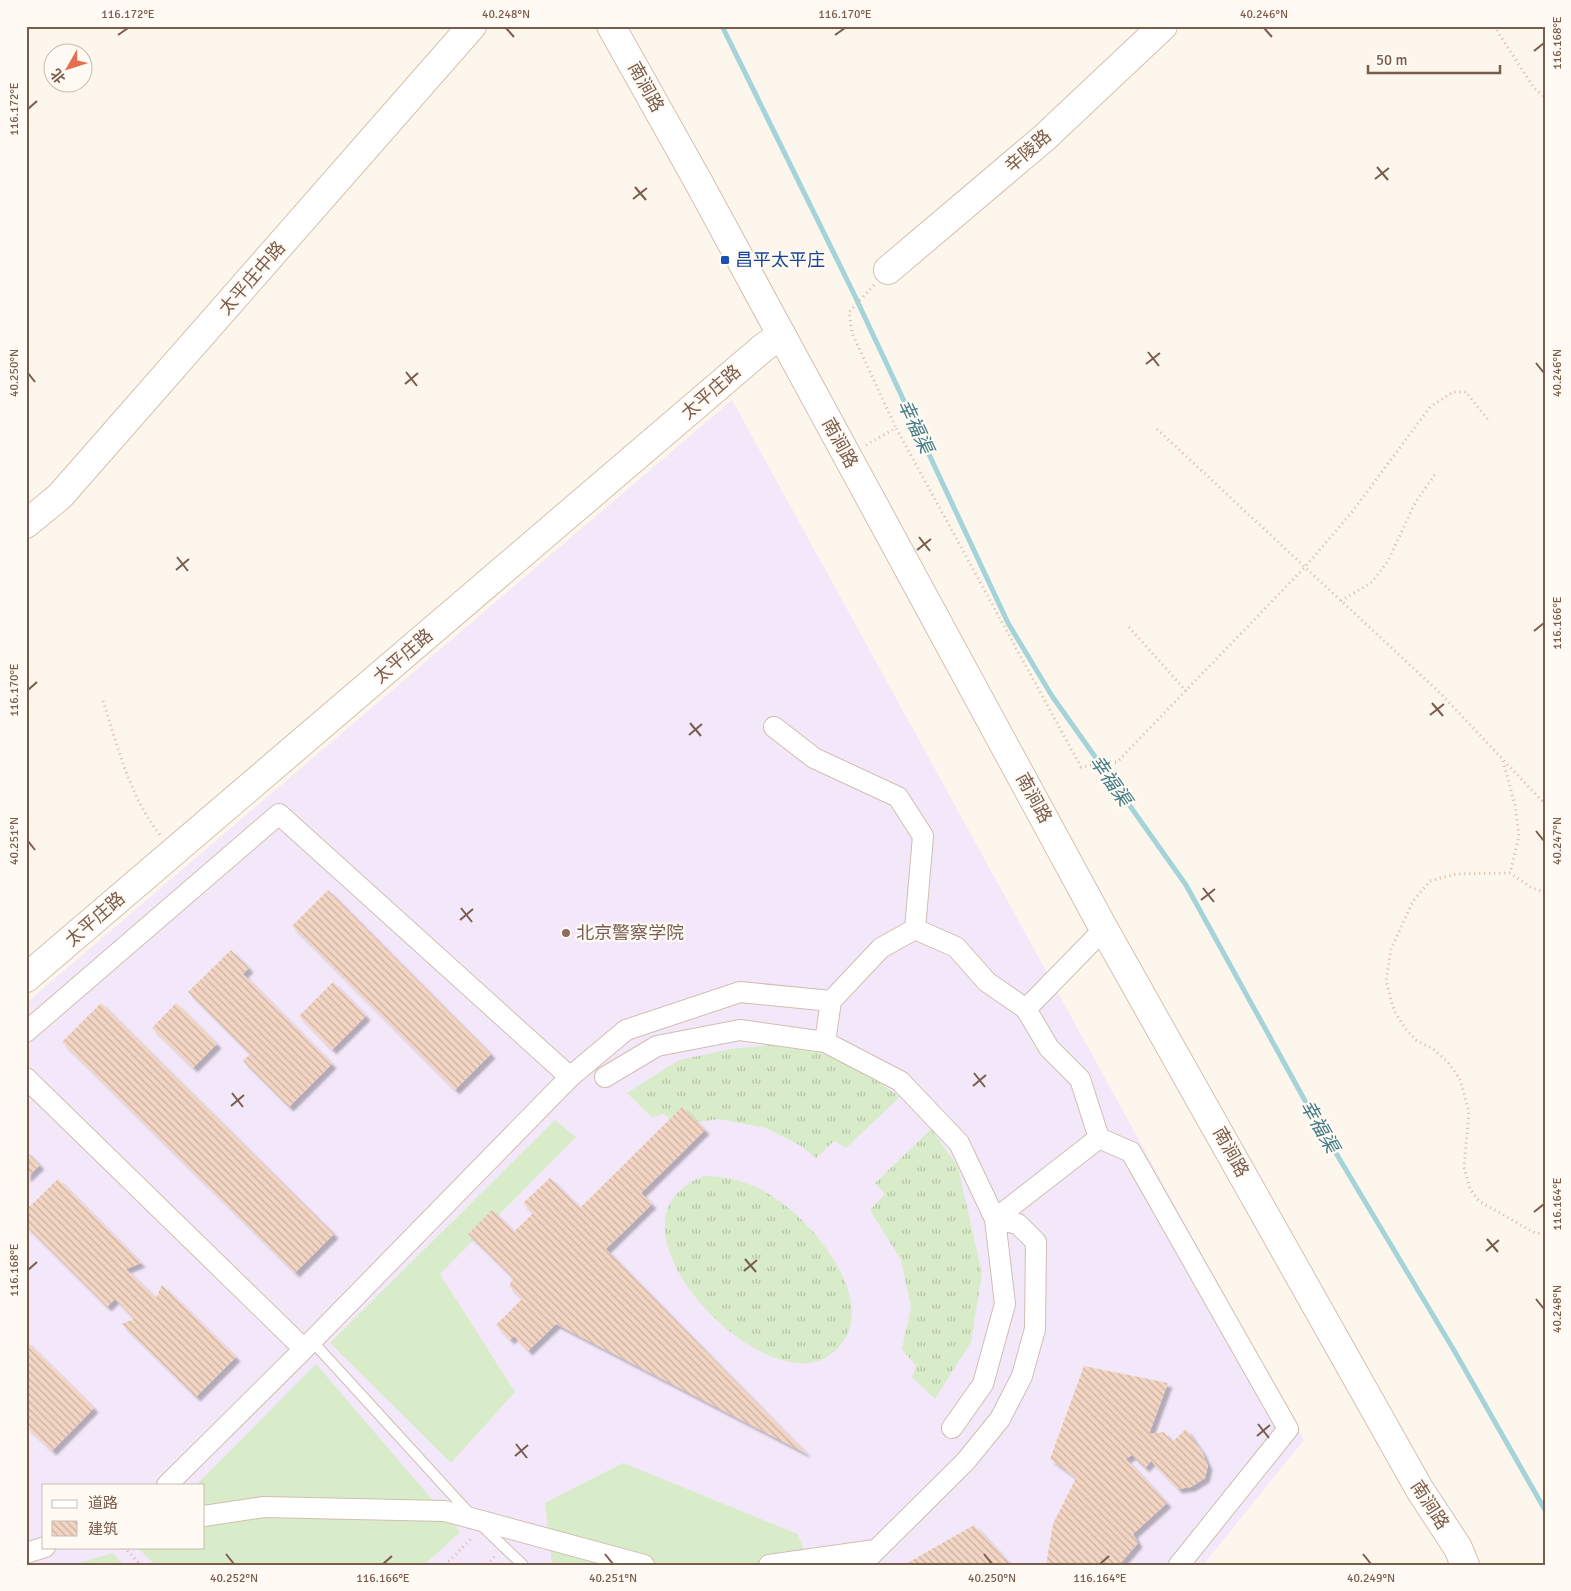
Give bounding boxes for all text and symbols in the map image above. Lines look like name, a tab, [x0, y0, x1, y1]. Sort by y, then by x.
text: 116.172°E	[101, 7, 155, 22]
text: 40.248°N	[482, 7, 530, 22]
text: 116.170°E	[818, 7, 872, 22]
text: 40.246°N	[1240, 7, 1288, 22]
text: 116.168°E	[1550, 16, 1565, 70]
north arrow	[42, 42, 92, 92]
scale bar	[1368, 42, 1501, 74]
text: 50 m	[1376, 51, 1407, 69]
street label: 南涧路	[623, 58, 669, 116]
text: 北	[47, 65, 69, 87]
text: 116.172°E	[7, 82, 22, 136]
street label: 辛陵路	[1000, 125, 1056, 177]
street label: 太平庄中路	[214, 237, 290, 319]
place label: 昌平太平庄	[735, 249, 825, 271]
marker: 昌平太平庄	[719, 254, 731, 266]
text: 40.250°N	[7, 349, 22, 397]
text: 40.246°N	[1550, 349, 1565, 397]
street label: 太平庄路	[677, 360, 745, 424]
water label: 幸福渠	[892, 396, 939, 460]
street label: 南涧路	[817, 414, 863, 472]
text: 116.166°E	[1550, 596, 1565, 650]
street label: 太平庄路	[369, 624, 437, 688]
text: 116.170°E	[7, 663, 22, 717]
water label: 幸福渠	[1084, 750, 1138, 813]
street label: 南涧路	[1011, 769, 1057, 827]
text: 40.251°N	[7, 817, 22, 865]
text: 40.247°N	[1550, 817, 1565, 865]
street label: 太平庄路	[61, 887, 129, 951]
place label: 北京警察学院	[576, 922, 684, 944]
marker: 北京警察学院	[560, 927, 572, 939]
water label: 幸福渠	[1294, 1096, 1345, 1160]
street label: 南涧路	[1208, 1123, 1254, 1181]
text: 116.164°E	[1550, 1177, 1565, 1231]
text: 116.168°E	[7, 1243, 22, 1297]
text: 40.248°N	[1550, 1285, 1565, 1333]
street label: 南涧路	[1406, 1476, 1454, 1534]
legend	[42, 1484, 205, 1548]
text: 道路	[88, 1494, 118, 1512]
text: 建筑	[88, 1520, 118, 1538]
text: 40.252°N	[210, 1571, 258, 1586]
text: 116.166°E	[356, 1571, 410, 1586]
text: 40.251°N	[589, 1571, 637, 1586]
text: 40.250°N	[968, 1571, 1016, 1586]
text: 116.164°E	[1073, 1571, 1127, 1586]
text: 40.249°N	[1347, 1571, 1395, 1586]

